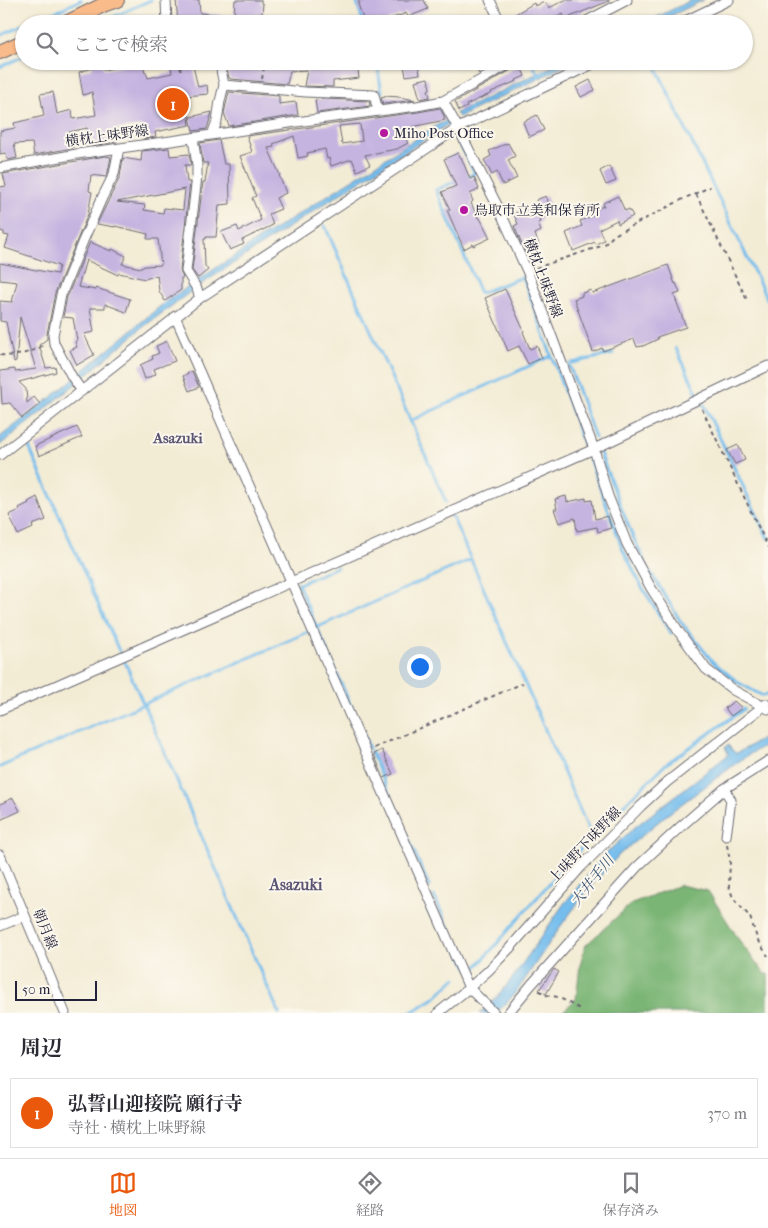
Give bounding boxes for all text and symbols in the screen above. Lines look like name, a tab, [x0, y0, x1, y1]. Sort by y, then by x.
search box	[15, 15, 753, 70]
icon: search	[33, 29, 61, 57]
text: ここで検索	[73, 34, 168, 56]
pin: 1	[157, 85, 189, 123]
street label: 横枕上味野線	[64, 122, 150, 150]
place label: Miho Post Office	[394, 125, 494, 142]
marker: Miho Post Office	[378, 127, 390, 139]
place label: 鳥取市立美和保育所	[474, 202, 600, 219]
marker: 鳥取市立美和保育所	[458, 204, 470, 216]
street label: 横枕上味野線	[520, 236, 566, 320]
district label: Asazuki	[152, 429, 203, 447]
your location	[407, 654, 433, 680]
street label: 上味野下味野線	[545, 803, 625, 887]
water label: 大井手川	[566, 850, 619, 910]
district label: Asazuki	[269, 875, 323, 894]
street label: 朝月線	[29, 906, 61, 952]
scale bar	[15, 978, 98, 1001]
text: 50 m	[22, 981, 50, 998]
text: 周辺	[20, 1036, 62, 1060]
text: 弘誓山迎接院 願行寺	[68, 1093, 243, 1115]
text: 1	[34, 1104, 40, 1123]
text: 370 m	[707, 1104, 747, 1123]
text: 寺社 · 横枕上味野線	[68, 1118, 206, 1137]
tab: 地図	[109, 1169, 137, 1219]
tab: 経路	[356, 1169, 384, 1219]
tab: 保存済み	[603, 1169, 659, 1219]

